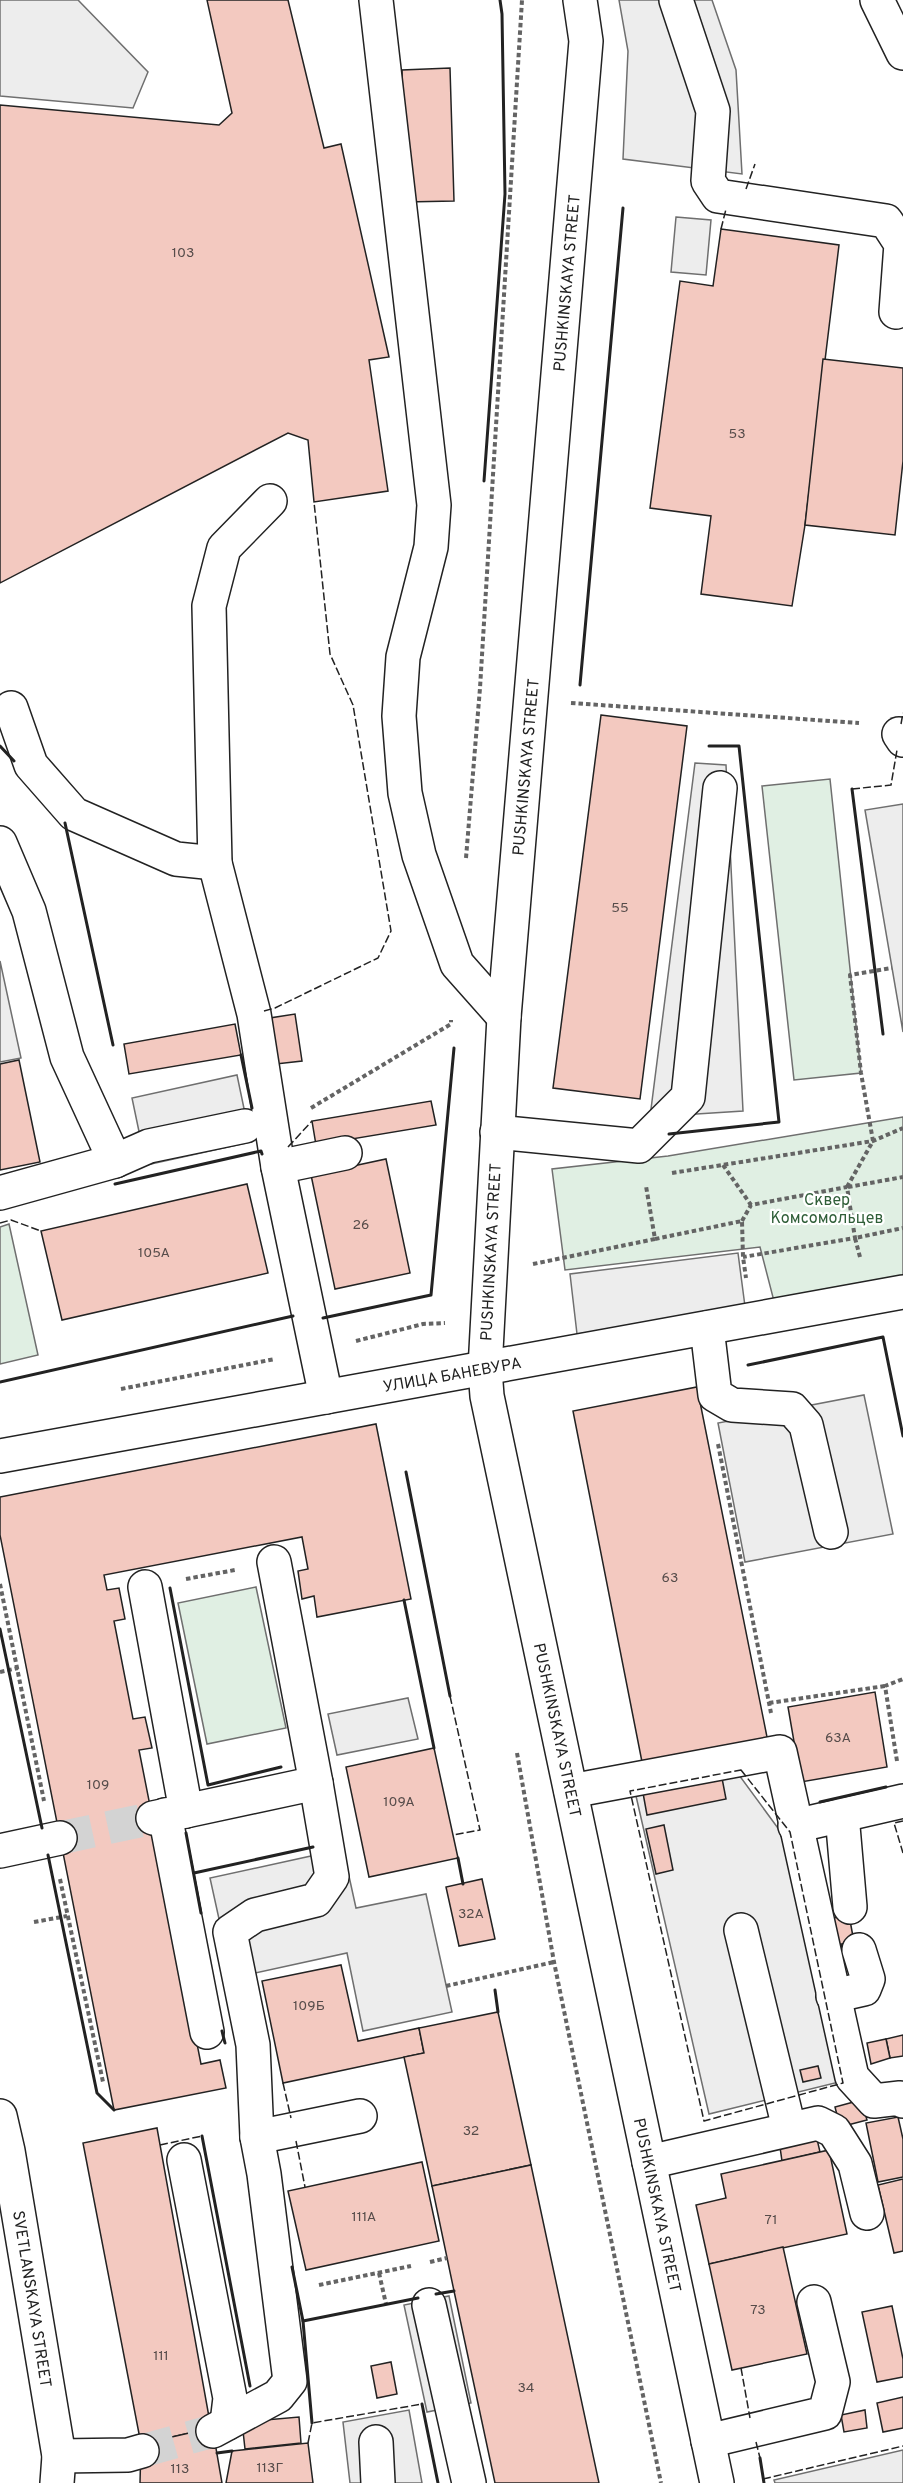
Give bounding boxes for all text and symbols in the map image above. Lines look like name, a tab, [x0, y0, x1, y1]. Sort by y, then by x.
street label: PUSHKINSKAYA STREET	[550, 194, 586, 373]
house number: 103	[172, 245, 194, 262]
house number: 53	[728, 426, 746, 443]
street label: PUSHKINSKAYA STREET	[509, 678, 545, 857]
house number: 55	[611, 900, 629, 917]
street label: PUSHKINSKAYA STREET	[477, 1163, 507, 1341]
park label: Сквер Комсомольцев	[771, 1191, 883, 1229]
house number: 26	[353, 1217, 369, 1234]
house number: 105А	[138, 1245, 170, 1262]
street label: УЛИЦА БАНЕВУРА	[382, 1354, 523, 1398]
house number: 63	[662, 1570, 678, 1587]
street label: PUSHKINSKAYA STREET	[528, 1641, 584, 1819]
house number: 63А	[825, 1730, 851, 1747]
house number: 109	[87, 1777, 109, 1794]
house number: 109А	[383, 1794, 415, 1811]
house number: 32А	[458, 1906, 484, 1923]
house number: 109Б	[293, 1998, 325, 2015]
street label: PUSHKINSKAYA STREET	[628, 2116, 684, 2294]
house number: 32	[463, 2123, 479, 2140]
street label: SVETLANSKAYA STREET	[7, 2209, 55, 2389]
house number: 111А	[352, 2209, 376, 2226]
house number: 71	[765, 2212, 777, 2229]
house number: 73	[750, 2302, 766, 2319]
house number: 111	[153, 2348, 169, 2365]
house number: 34	[517, 2380, 535, 2397]
house number: 113Г	[257, 2460, 283, 2477]
house number: 113	[171, 2461, 189, 2478]

